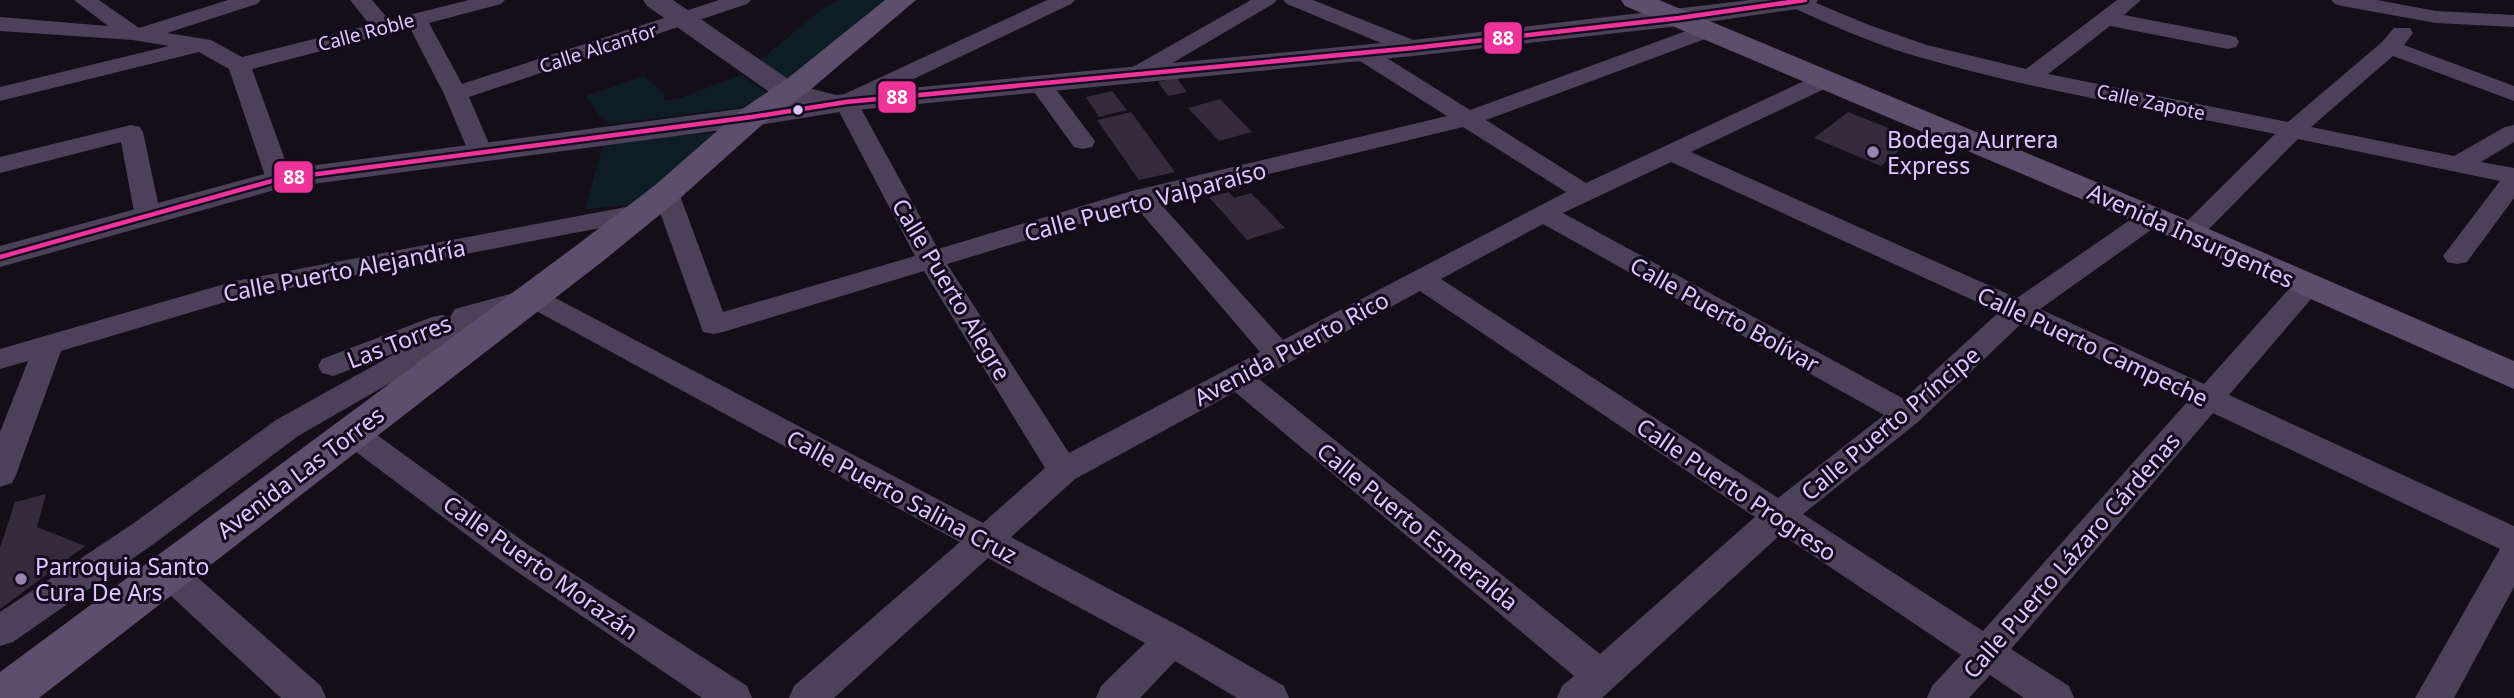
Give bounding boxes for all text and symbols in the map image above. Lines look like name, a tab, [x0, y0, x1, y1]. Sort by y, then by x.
street label: Calle Roble	[315, 7, 417, 57]
street label: Calle Alcanfor	[536, 17, 660, 79]
line badge: 88	[1483, 21, 1523, 55]
text: 88	[1492, 25, 1514, 51]
street label: Calle Zapote	[2094, 78, 2208, 126]
line badge: 88	[877, 80, 917, 114]
text: 88	[886, 84, 908, 110]
unlabelled marker	[791, 103, 805, 117]
place label: Bodega Aurrera Express	[1887, 123, 2058, 181]
marker: Bodega Aurrera Express	[1865, 144, 1881, 160]
street label: Calle Puerto Valparaíso	[1021, 153, 1269, 249]
line badge: 88	[273, 160, 314, 194]
text: 88	[283, 164, 305, 190]
street label: Avenida Insurgentes	[2083, 175, 2299, 295]
street label: Calle Puerto Alegre	[885, 192, 1019, 386]
street label: Calle Puerto Alejandría	[220, 231, 468, 309]
street label: Calle Puerto Bolívar	[1625, 249, 1826, 380]
street label: Calle Puerto Campeche	[1972, 278, 2214, 414]
street label: Avenida Puerto Rico	[1188, 283, 1394, 413]
street label: Las Torres	[342, 306, 456, 376]
street label: Calle Puerto Príncipe	[1794, 339, 1986, 507]
street label: Avenida Las Torres	[210, 398, 390, 546]
street label: Calle Puerto Progreso	[1631, 410, 1843, 568]
street label: Calle Puerto Salina Cruz	[781, 422, 1023, 570]
street label: Calle Puerto Lázaro Cárdenas	[1955, 425, 2187, 685]
street label: Calle Puerto Esmeralda	[1311, 435, 1525, 617]
street label: Calle Puerto Morazán	[437, 487, 645, 647]
place label: Parroquia Santo Cura De Ars	[35, 550, 209, 608]
marker: Parroquia Santo Cura De Ars	[13, 571, 29, 587]

